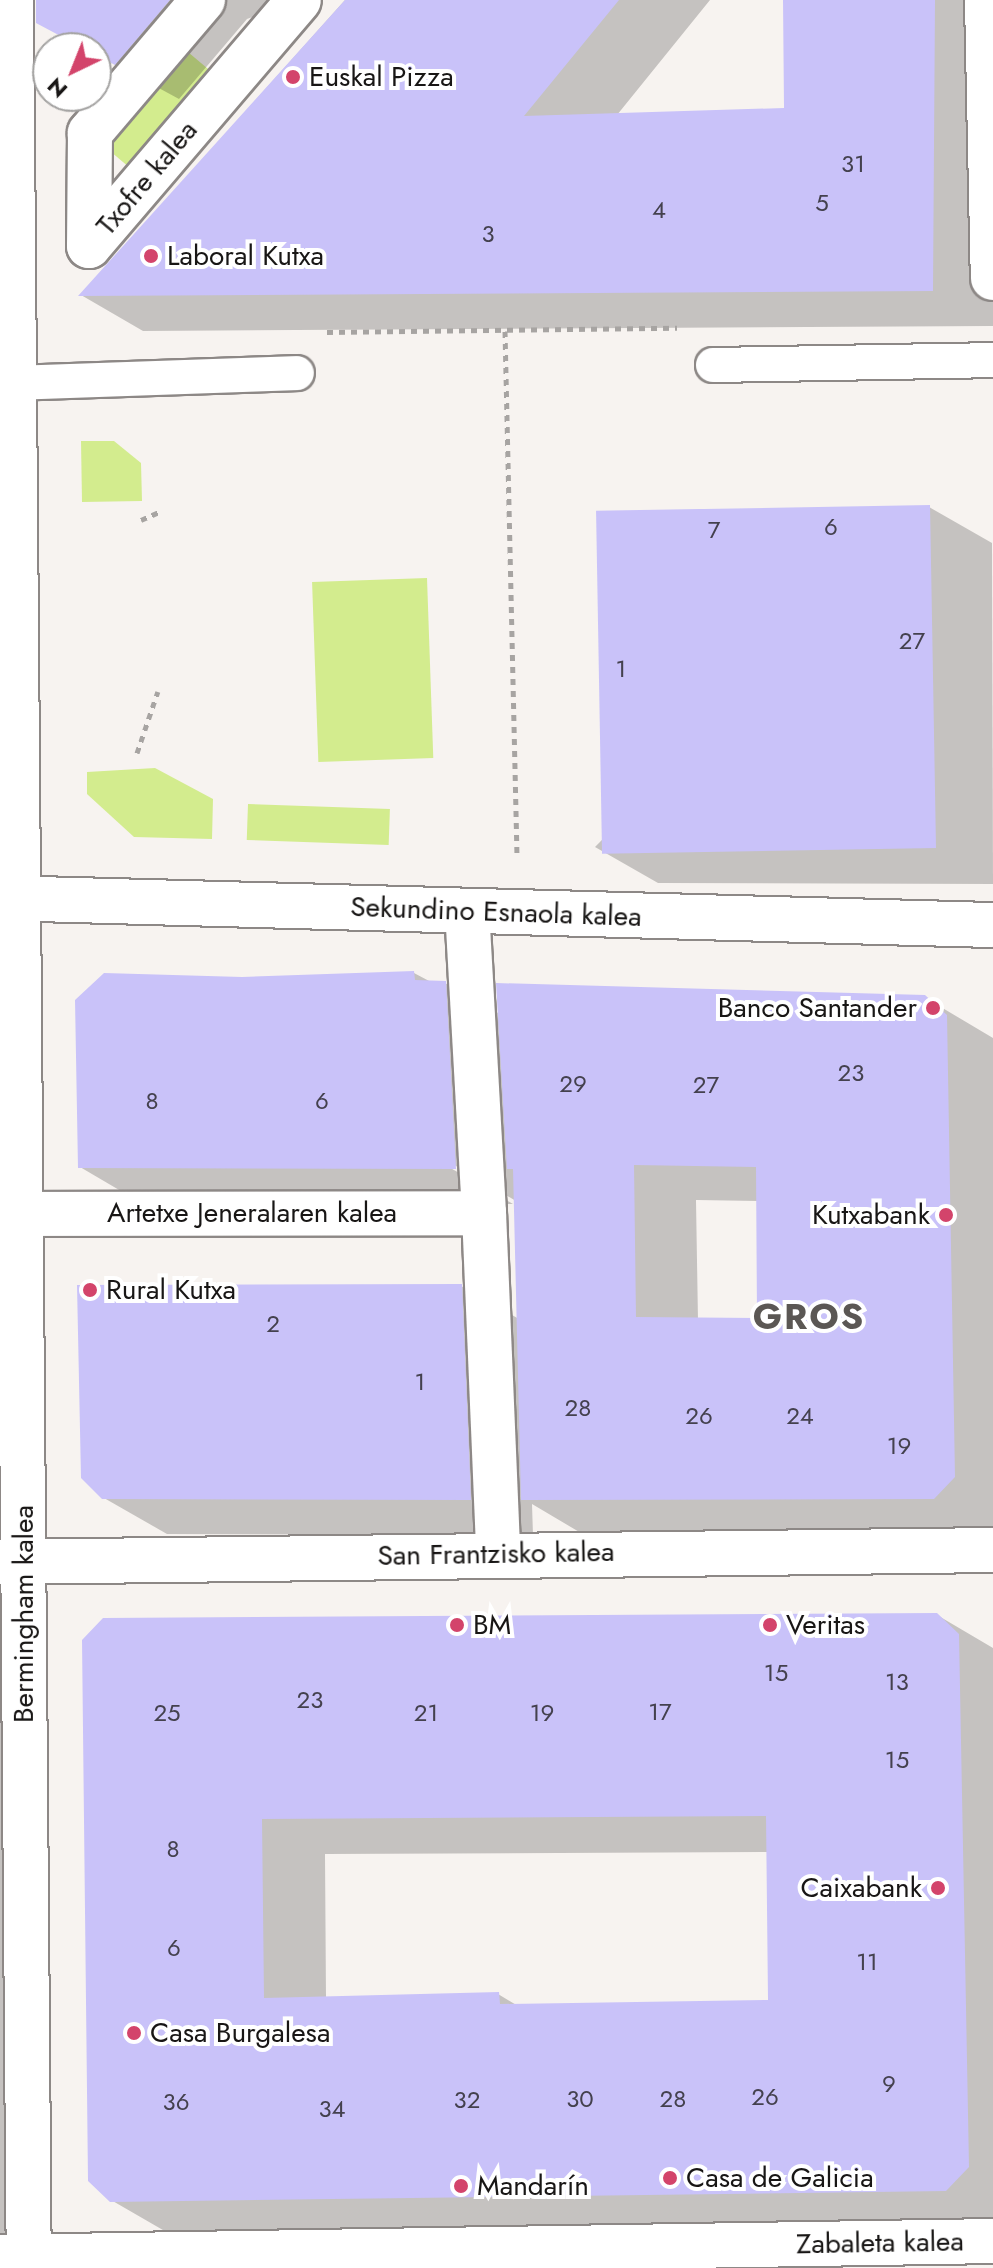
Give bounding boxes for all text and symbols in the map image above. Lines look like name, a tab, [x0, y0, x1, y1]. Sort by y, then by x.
north arrow	[32, 32, 112, 112]
place label: Euskal Pizza	[309, 60, 454, 94]
marker: Euskal Pizza	[284, 68, 302, 86]
text: N	[40, 70, 74, 106]
street label: Txofre kalea	[89, 114, 205, 242]
house number: 31	[841, 150, 865, 178]
house number: 5	[815, 189, 829, 217]
house number: 4	[652, 196, 666, 224]
house number: 3	[481, 220, 495, 248]
place label: Laboral Kutxa	[167, 239, 324, 273]
marker: Laboral Kutxa	[142, 247, 160, 265]
house number: 6	[824, 513, 838, 541]
house number: 7	[708, 516, 720, 544]
house number: 27	[899, 627, 925, 655]
house number: 1	[616, 655, 626, 683]
street label: Sekundino Esnaola kalea	[350, 890, 642, 934]
place label: Banco Santander	[718, 991, 917, 1025]
marker: Banco Santander	[924, 999, 942, 1017]
house number: 23	[838, 1059, 864, 1087]
house number: 29	[559, 1070, 587, 1098]
house number: 27	[693, 1071, 719, 1099]
house number: 8	[145, 1087, 159, 1115]
house number: 6	[315, 1087, 329, 1115]
street label: Artetxe Jeneralaren kalea	[107, 1196, 397, 1230]
place label: Kutxabank	[812, 1198, 930, 1232]
marker: Kutxabank	[937, 1206, 955, 1224]
place label: Rural Kutxa	[106, 1273, 236, 1307]
marker: Rural Kutxa	[81, 1281, 99, 1299]
district label: GROS	[753, 1295, 865, 1339]
house number: 2	[266, 1310, 280, 1338]
house number: 1	[415, 1368, 425, 1396]
house number: 28	[565, 1394, 591, 1422]
house number: 26	[685, 1402, 713, 1430]
house number: 24	[786, 1402, 814, 1430]
house number: 19	[887, 1432, 911, 1460]
street label: Bermingham kalea	[7, 1505, 41, 1723]
street label: San Frantzisko kalea	[377, 1535, 615, 1573]
place label: BM	[473, 1608, 511, 1642]
place label: Veritas	[786, 1608, 865, 1642]
marker: BM	[448, 1616, 466, 1634]
marker: Veritas	[761, 1616, 779, 1634]
house number: 15	[764, 1659, 788, 1687]
house number: 13	[885, 1668, 909, 1696]
house number: 23	[297, 1686, 323, 1714]
house number: 17	[648, 1698, 672, 1726]
house number: 25	[153, 1699, 181, 1727]
house number: 21	[414, 1699, 438, 1727]
house number: 19	[530, 1699, 554, 1727]
house number: 15	[885, 1746, 909, 1774]
house number: 8	[166, 1835, 180, 1863]
place label: Caixabank	[800, 1871, 922, 1905]
marker: Caixabank	[929, 1879, 947, 1897]
house number: 6	[167, 1934, 181, 1962]
house number: 11	[856, 1948, 878, 1976]
place label: Casa Burgalesa	[150, 2016, 330, 2050]
marker: Casa Burgalesa	[125, 2024, 143, 2042]
house number: 9	[882, 2070, 896, 2098]
house number: 26	[751, 2083, 779, 2111]
house number: 30	[566, 2085, 594, 2113]
house number: 28	[660, 2085, 686, 2113]
house number: 32	[454, 2086, 480, 2114]
house number: 36	[163, 2088, 189, 2116]
house number: 34	[318, 2095, 346, 2123]
place label: Casa de Galicia	[686, 2161, 874, 2195]
place label: Mandarín	[477, 2169, 589, 2203]
marker: Casa de Galicia	[661, 2169, 679, 2187]
marker: Mandarín	[452, 2177, 470, 2195]
street label: Zabaleta kalea	[796, 2225, 964, 2261]

